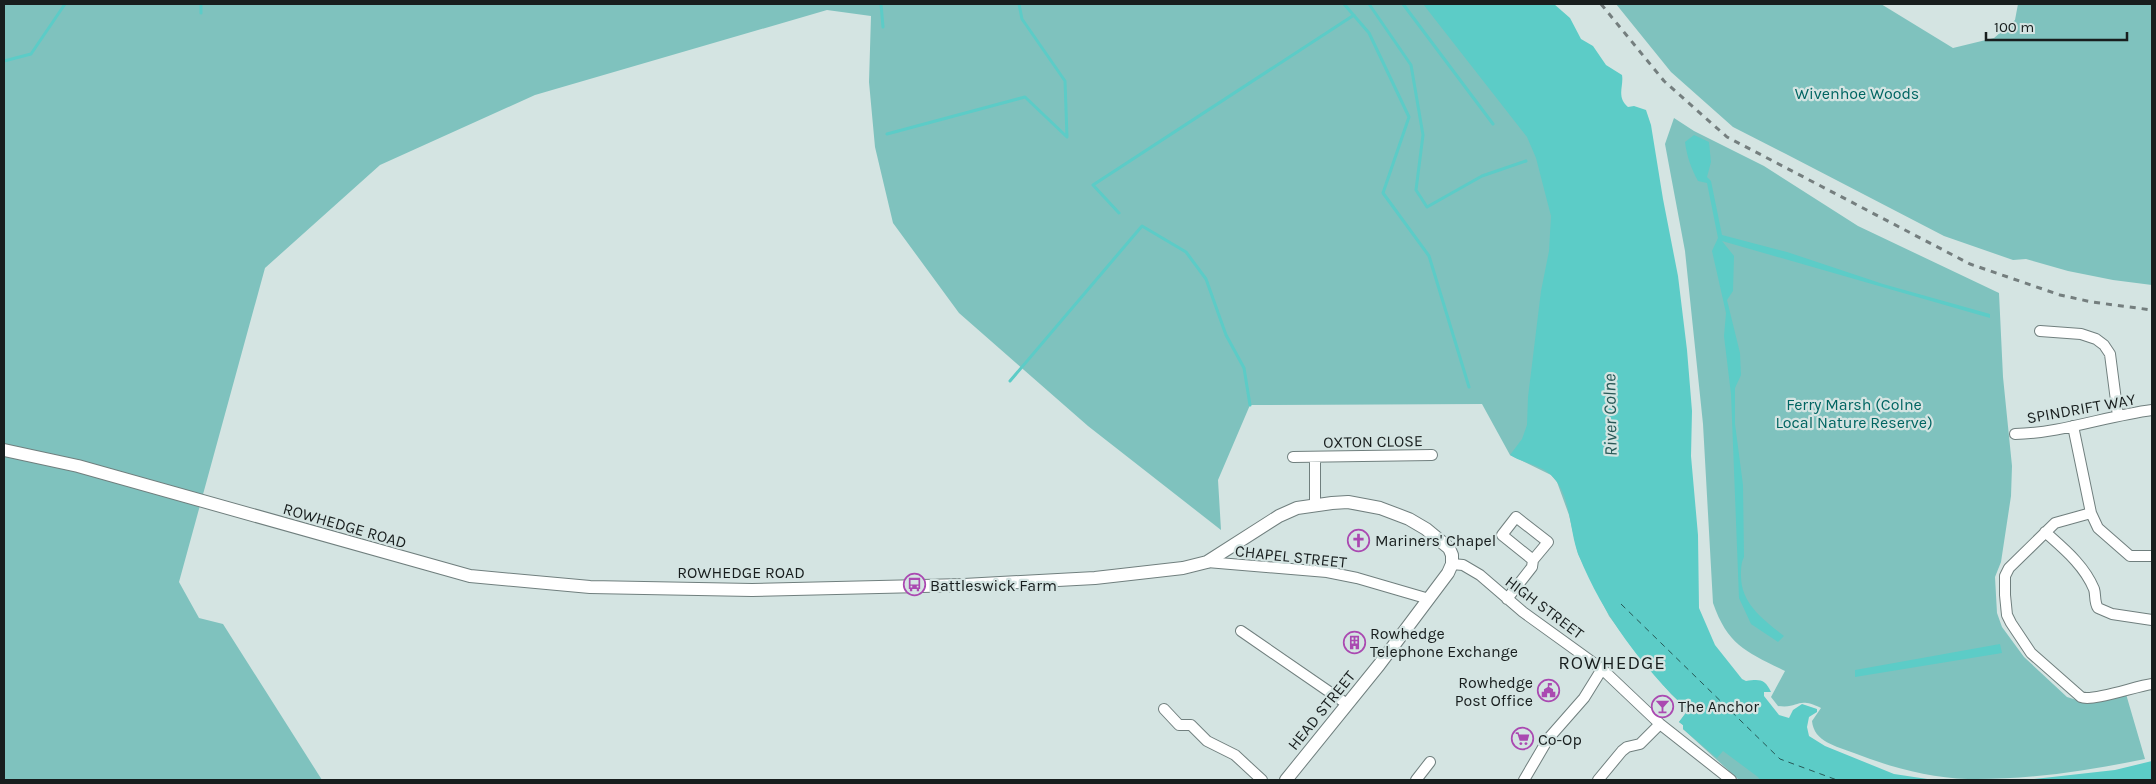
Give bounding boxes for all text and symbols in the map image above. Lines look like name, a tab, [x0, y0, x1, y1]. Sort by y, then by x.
scale bar	[1986, 10, 2127, 42]
text: 100 m	[1994, 18, 2034, 36]
park label: Wivenhoe Woods	[1795, 84, 1919, 103]
water label: River Colne	[1598, 373, 1622, 457]
street label: SPINDRIFT WAY	[2025, 390, 2137, 427]
park label: Ferry Marsh (Colne Local Nature Reserve)	[1775, 395, 1933, 432]
street label: OXTON CLOSE	[1323, 431, 1423, 452]
street label: ROWHEDGE ROAD	[281, 499, 409, 552]
church icon: Mariners' Chapel	[1347, 528, 1371, 552]
place label: Mariners' Chapel	[1375, 531, 1496, 550]
street label: CHAPEL STREET	[1234, 541, 1348, 572]
street label: ROWHEDGE ROAD	[677, 563, 805, 582]
street label: HIGH STREET	[1502, 572, 1588, 643]
bus stop icon: Battleswick Farm	[902, 573, 926, 597]
place label: Battleswick Farm	[930, 576, 1057, 595]
place label: Rowhedge Telephone Exchange	[1370, 624, 1518, 661]
building icon: Rowhedge Telephone Exchange	[1342, 630, 1366, 654]
district label: ROWHEDGE	[1558, 652, 1666, 674]
street label: HEAD STREET	[1284, 667, 1359, 754]
place label: Rowhedge Post Office	[1455, 673, 1533, 710]
public building icon: Rowhedge Post Office	[1537, 679, 1561, 703]
bar icon: The Anchor	[1650, 694, 1674, 718]
place label: The Anchor	[1678, 697, 1759, 716]
supermarket icon: Co-Op	[1510, 727, 1534, 751]
place label: Co-Op	[1538, 730, 1582, 749]

